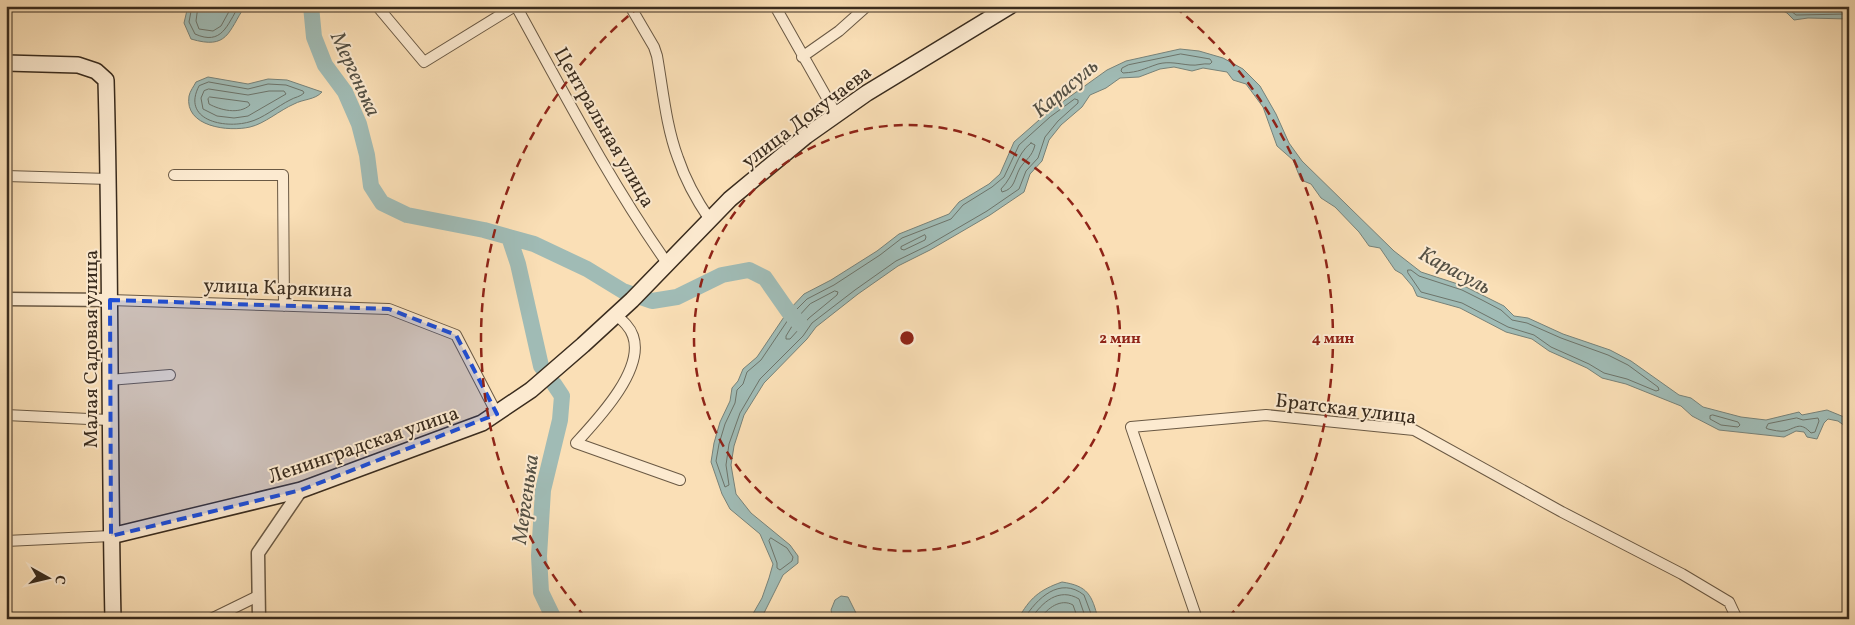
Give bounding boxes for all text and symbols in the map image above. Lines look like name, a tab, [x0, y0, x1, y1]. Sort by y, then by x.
water label: Мергенька	[322, 27, 387, 122]
street label: Центральная улица	[546, 43, 661, 213]
water label: Карасуль	[1027, 53, 1106, 125]
street label: улица Докучаева	[736, 59, 878, 176]
water label: Карасуль	[1413, 240, 1496, 303]
street label: Малая Садовая улица	[78, 250, 106, 448]
street label: улица Карякина	[203, 272, 353, 306]
centre of rings	[898, 329, 916, 347]
text: 2 мин	[1099, 329, 1141, 350]
text: 4 мин	[1312, 329, 1355, 350]
street label: Братская улица	[1274, 387, 1418, 433]
street label: Ленинградская улица	[264, 400, 463, 492]
water label: Мергенька	[506, 452, 547, 547]
north arrow	[22, 552, 72, 602]
text: С	[49, 574, 69, 585]

